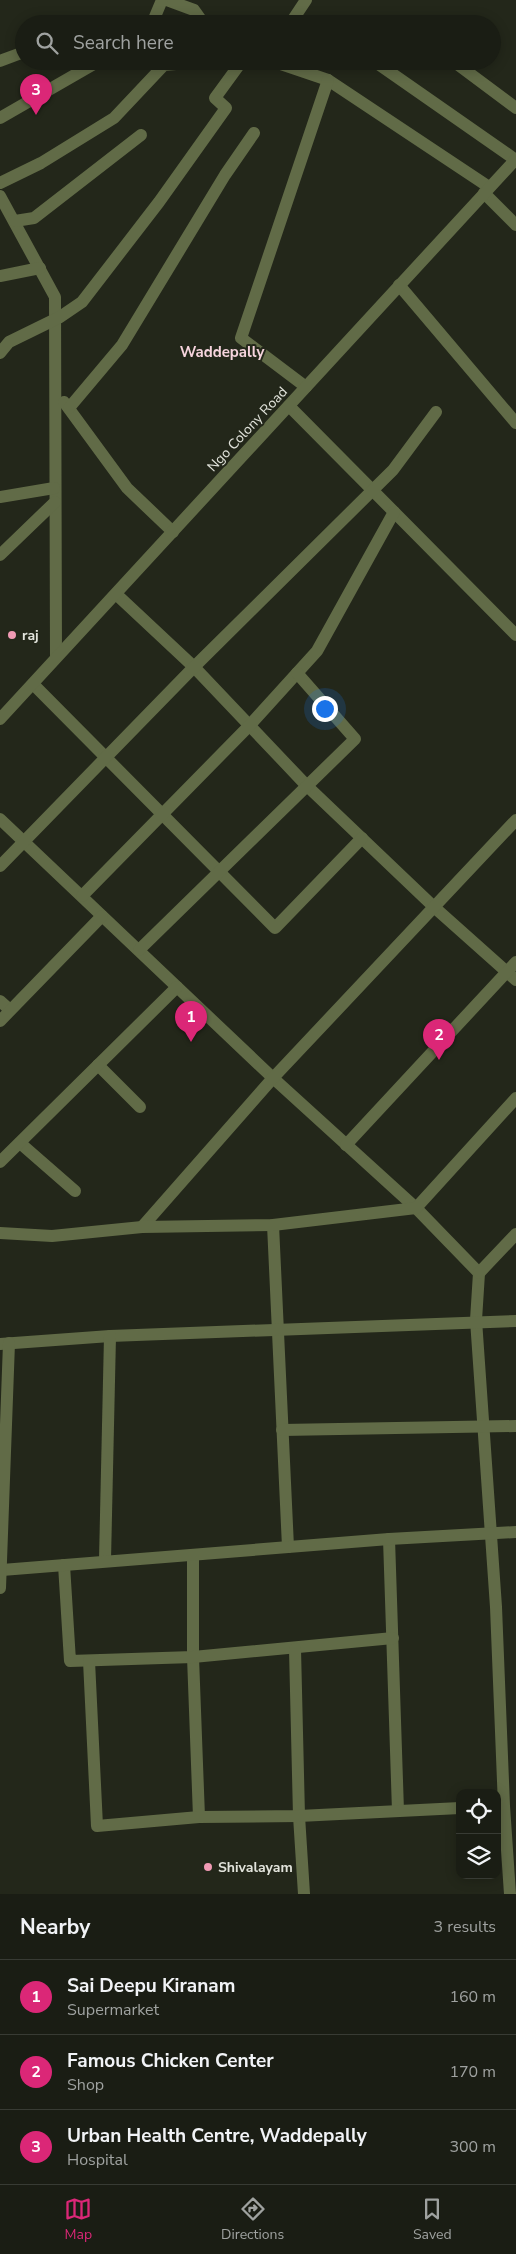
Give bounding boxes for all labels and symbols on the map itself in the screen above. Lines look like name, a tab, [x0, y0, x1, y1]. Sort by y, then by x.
pin: 3	[20, 74, 52, 115]
district label: Waddepally	[180, 342, 264, 362]
street label: Ngo Colony Road	[203, 383, 292, 476]
place label: raj	[22, 626, 39, 645]
marker: raj	[6, 629, 18, 641]
your location	[312, 696, 338, 722]
pin: 1	[175, 1001, 207, 1042]
pin: 2	[423, 1019, 455, 1060]
place label: Shivalayam	[218, 1858, 293, 1877]
marker: Shivalayam	[202, 1861, 214, 1873]

